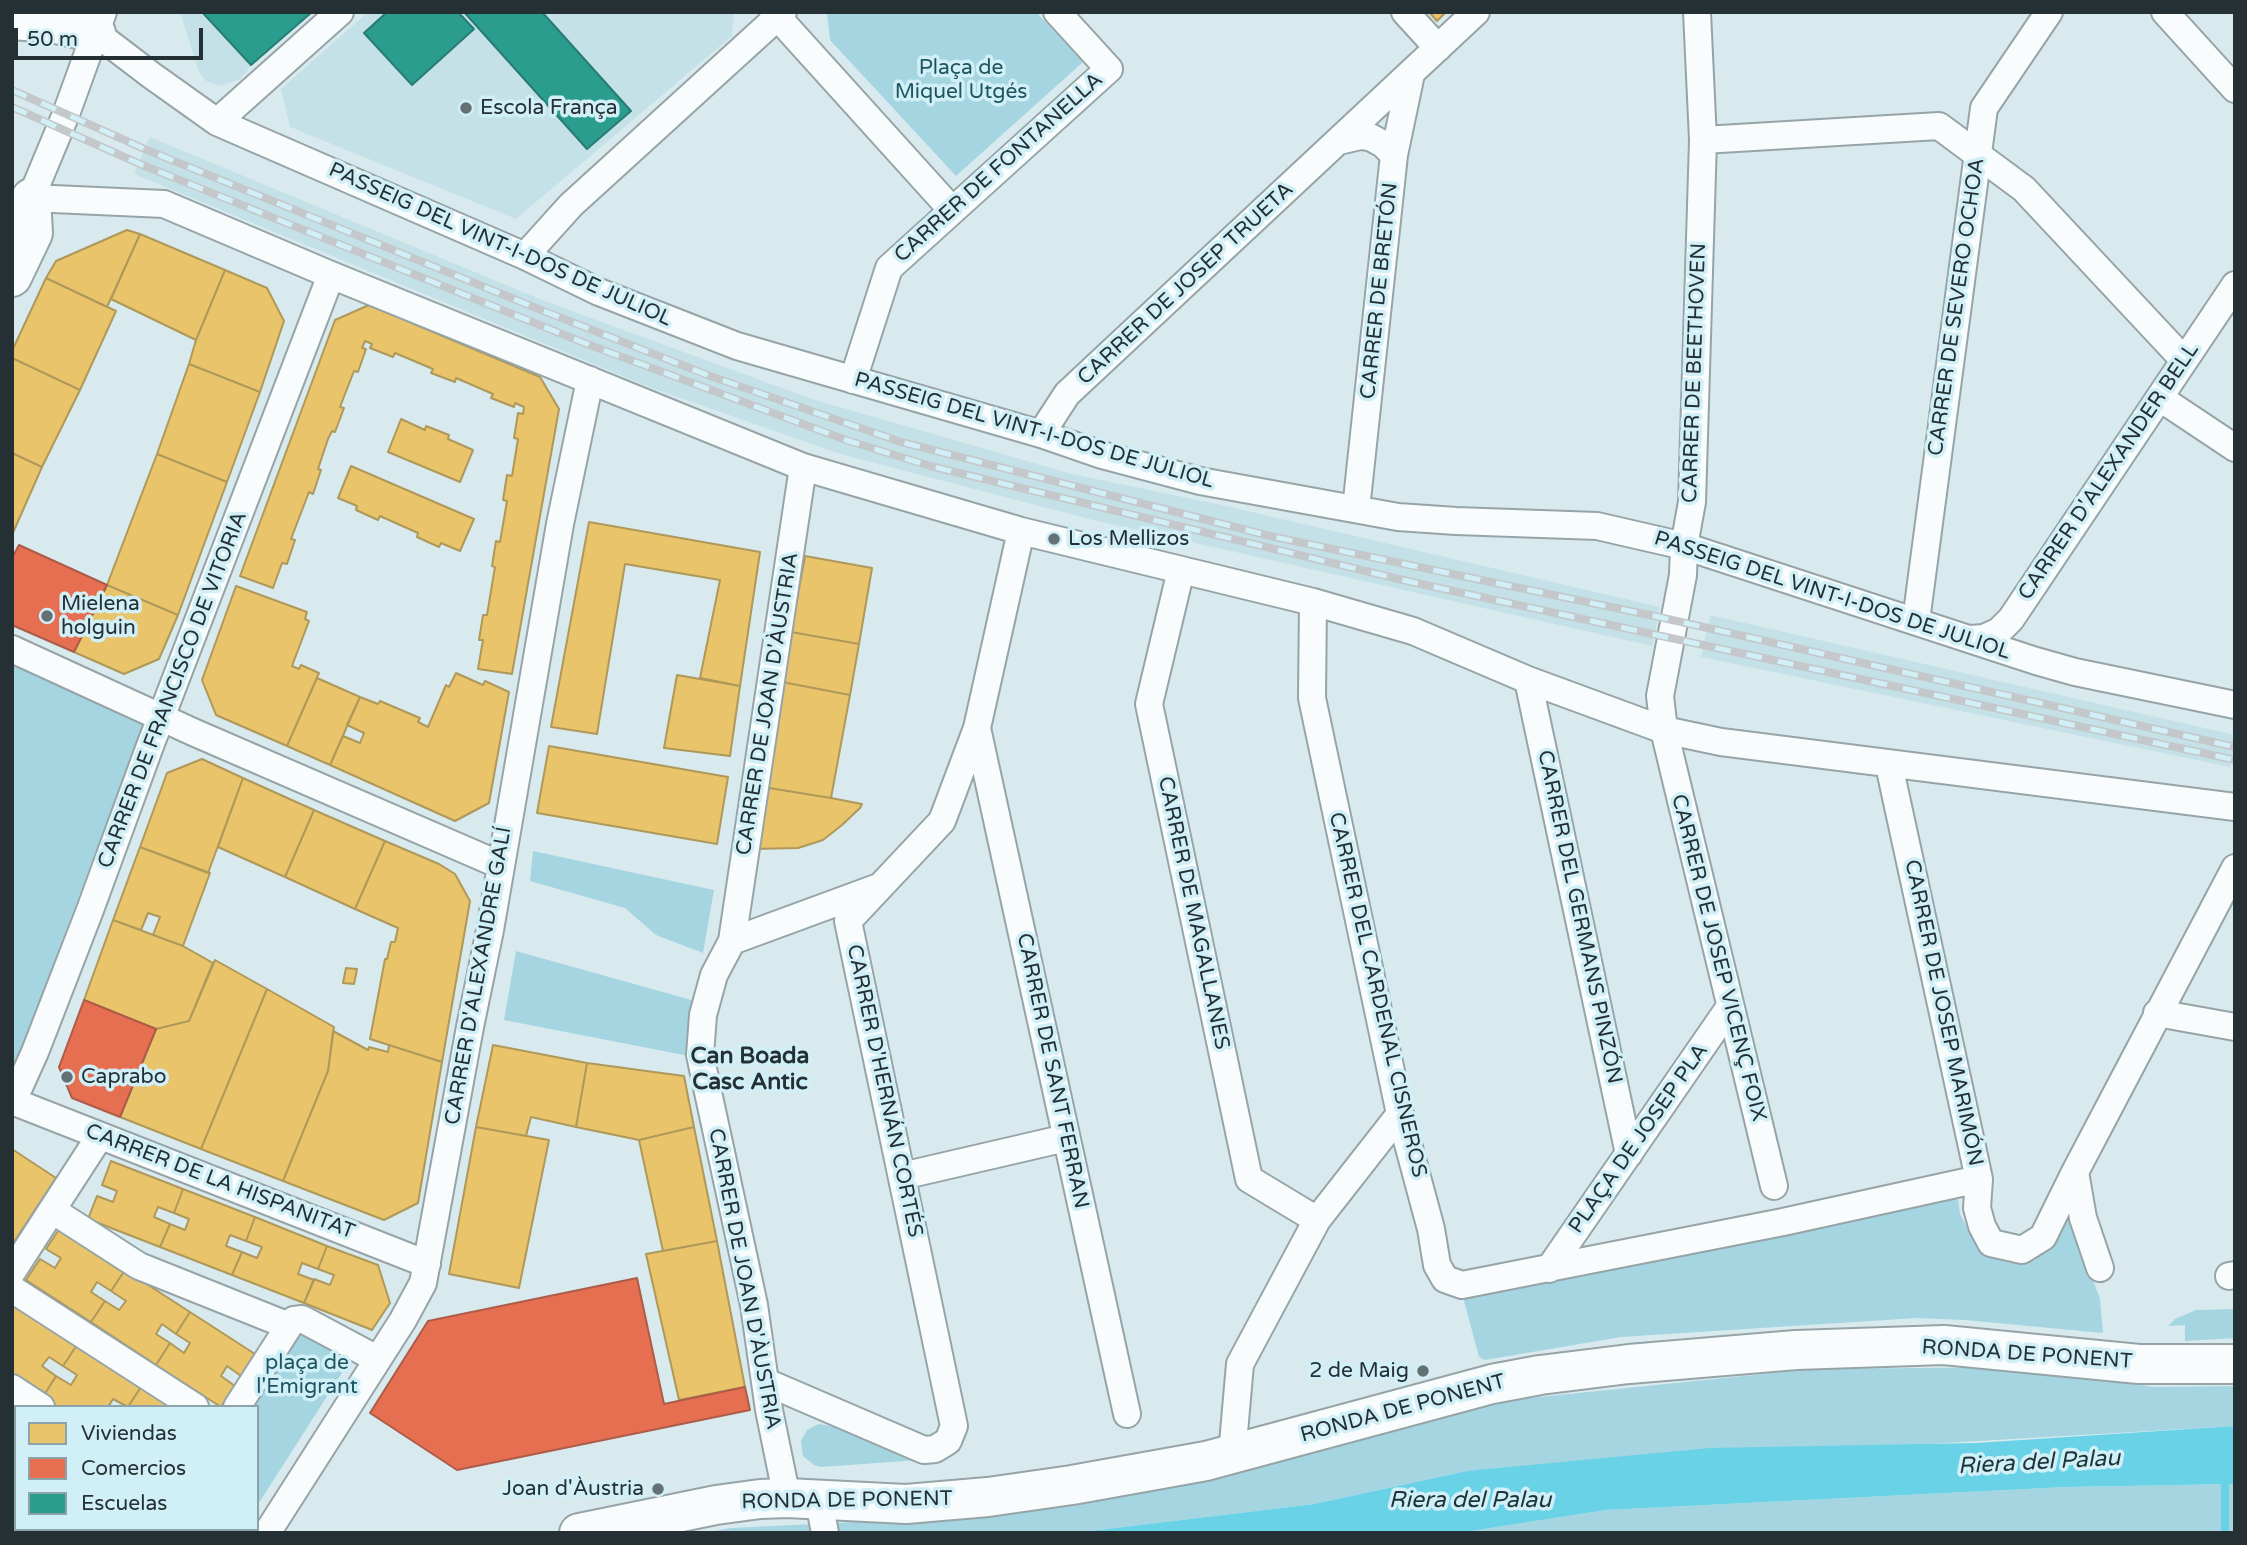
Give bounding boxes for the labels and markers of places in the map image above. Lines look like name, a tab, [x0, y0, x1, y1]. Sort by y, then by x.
place label: Escola França	[480, 95, 618, 121]
marker: Escola França	[458, 100, 474, 116]
place label: Los Mellizos	[1068, 526, 1189, 552]
marker: Los Mellizos	[1046, 531, 1062, 547]
place label: Mielena holguin	[61, 591, 140, 641]
marker: Mielena holguin	[39, 608, 55, 624]
place label: Caprabo	[81, 1064, 167, 1090]
marker: Caprabo	[59, 1069, 75, 1085]
place label: 2 de Maig	[1309, 1358, 1409, 1384]
marker: 2 de Maig	[1415, 1363, 1431, 1379]
place label: Joan d'Àustria	[502, 1476, 644, 1502]
marker: Joan d'Àustria	[650, 1481, 666, 1497]

